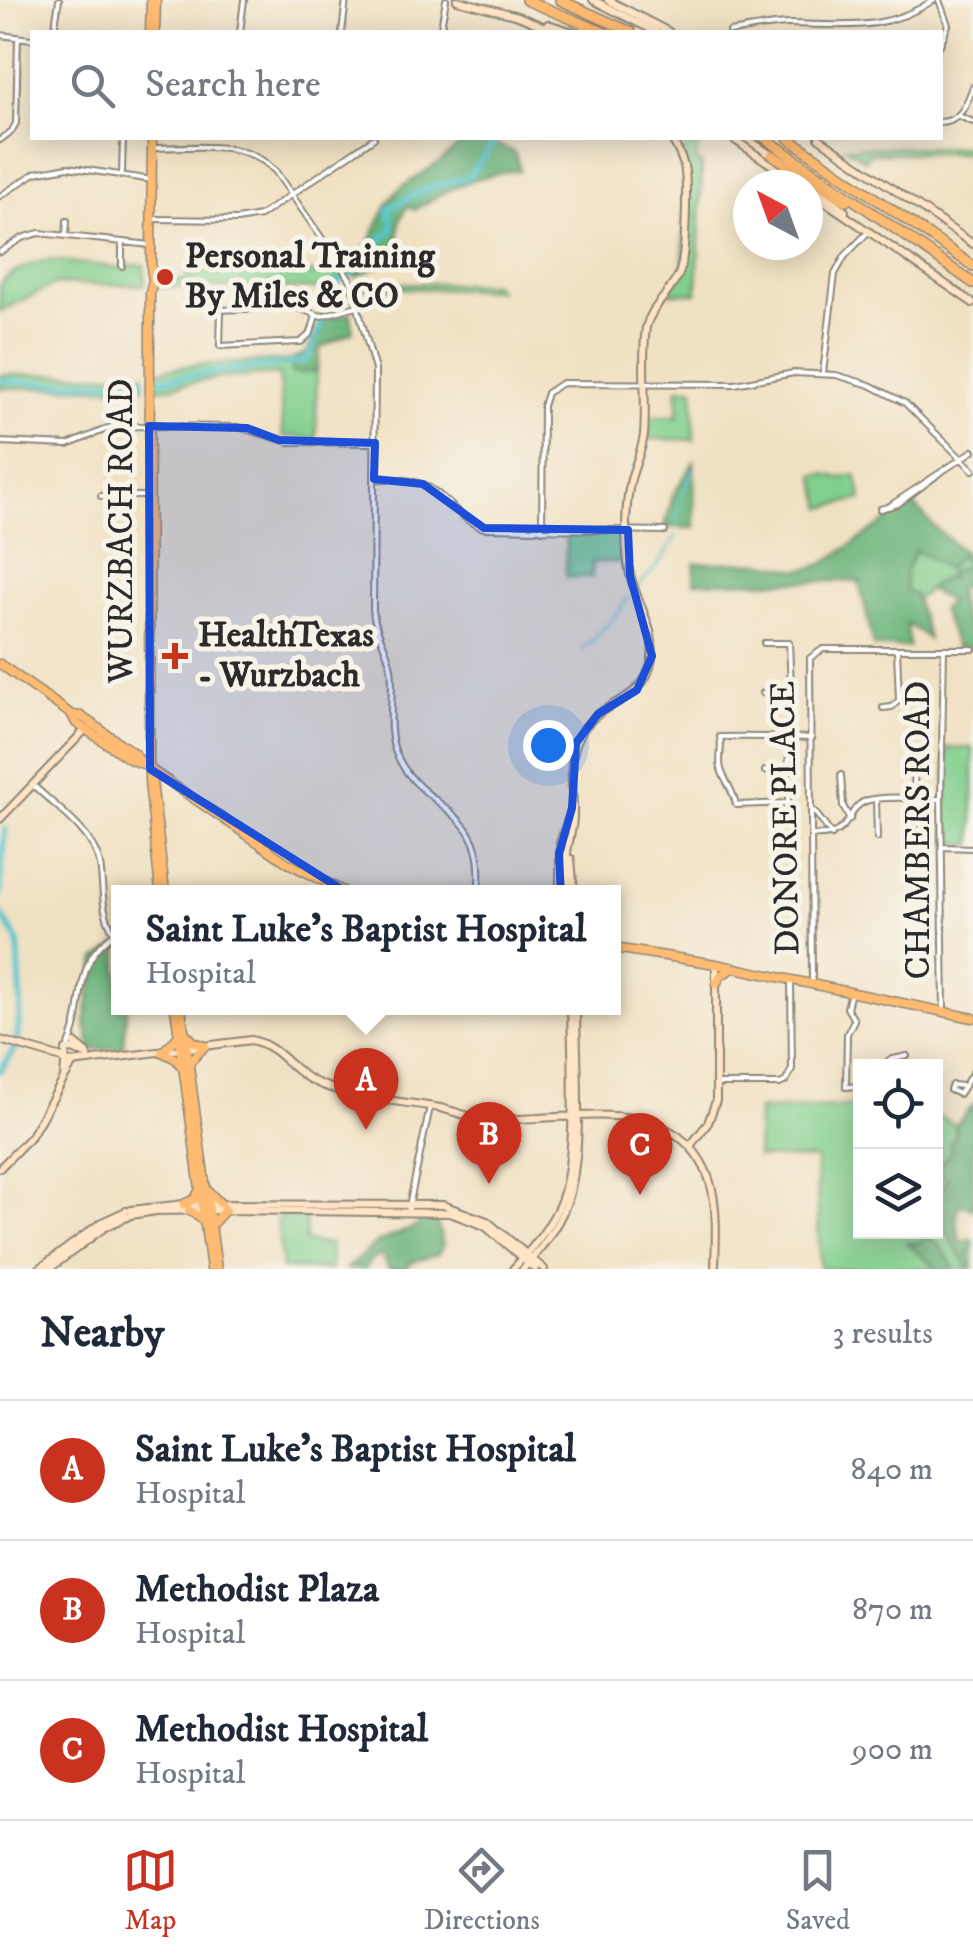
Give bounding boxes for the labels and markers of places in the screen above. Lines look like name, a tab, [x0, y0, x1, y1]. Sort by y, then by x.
place label: Personal Training By Miles & CO	[185, 235, 436, 319]
marker: Personal Training By Miles & CO	[154, 266, 176, 288]
place label: HealthTexas - Wurzbach	[198, 614, 374, 698]
marker: HealthTexas - Wurzbach	[162, 643, 188, 669]
pin: A	[334, 1048, 398, 1130]
pin: B	[456, 1102, 522, 1184]
pin: C	[608, 1112, 672, 1195]

